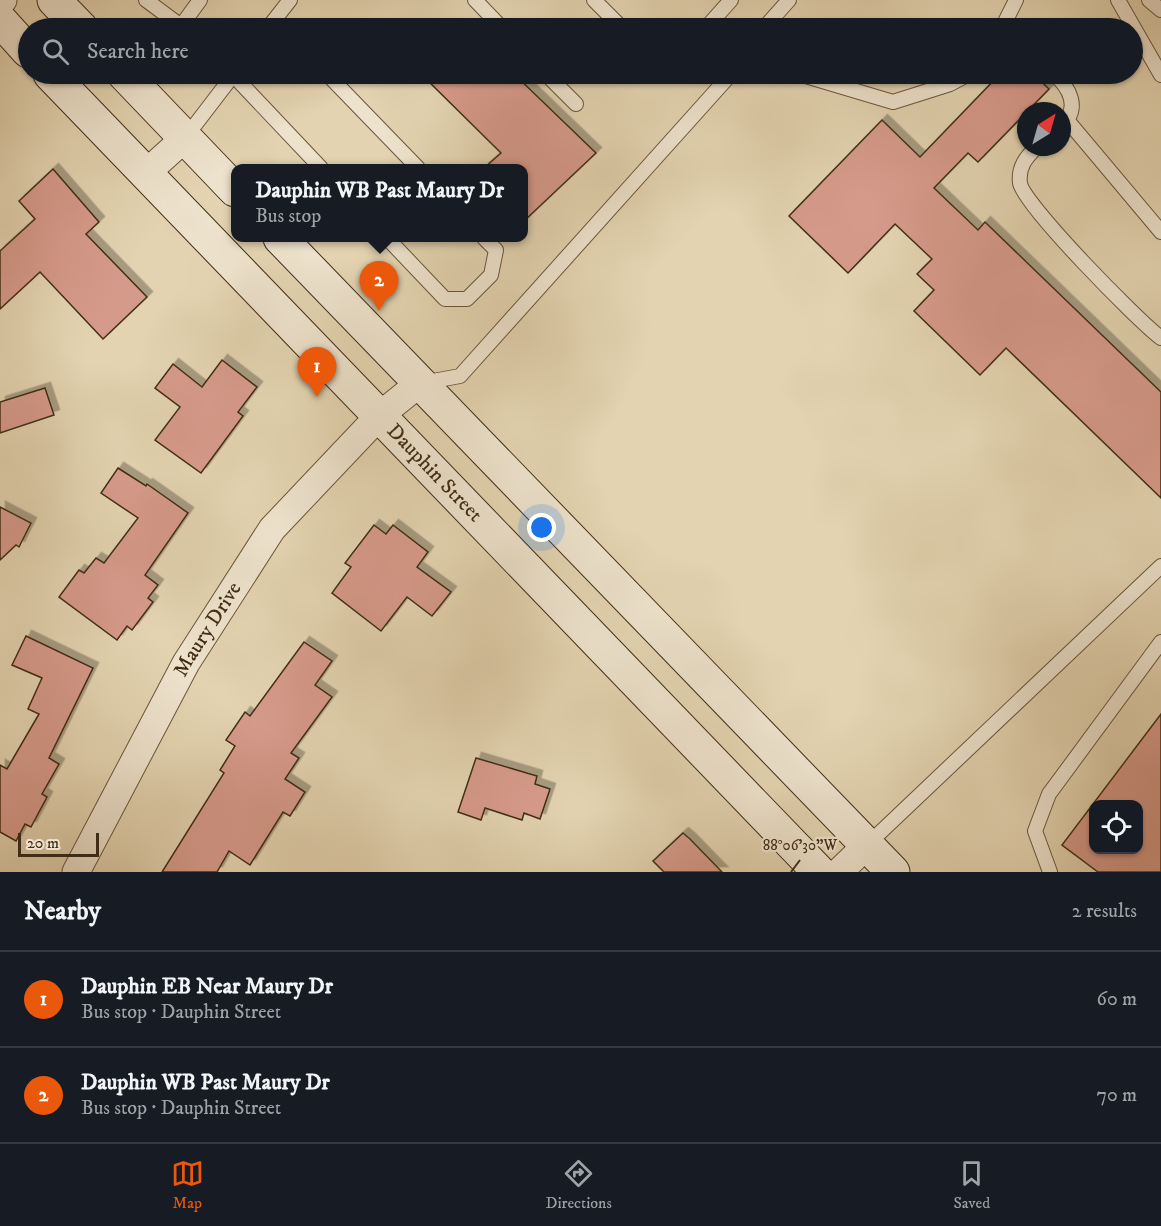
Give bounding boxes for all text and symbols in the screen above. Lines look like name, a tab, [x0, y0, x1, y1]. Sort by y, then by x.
search box	[18, 18, 1143, 84]
icon: search	[39, 35, 72, 68]
text: Search here	[87, 38, 189, 65]
north arrow	[1017, 102, 1071, 156]
popup	[231, 164, 528, 242]
text: Dauphin WB Past Maury Dr	[255, 177, 504, 204]
text: Bus stop	[255, 204, 321, 229]
pin: 2	[360, 262, 398, 311]
pin: 1	[298, 348, 336, 397]
street label: Dauphin Street	[381, 418, 488, 528]
your location	[527, 513, 556, 542]
street label: Maury Drive	[168, 577, 248, 681]
map controls	[1089, 800, 1143, 854]
button: locate	[1089, 800, 1143, 854]
scale bar	[18, 830, 99, 858]
text: 20 m	[27, 833, 59, 853]
text: 88°06'30"W	[763, 836, 837, 855]
text: Nearby	[24, 895, 101, 928]
text: 2 results	[1072, 899, 1137, 924]
text: Dauphin EB Near Maury Dr	[81, 973, 333, 1000]
text: 1	[40, 987, 47, 1012]
text: 60 m	[1097, 987, 1137, 1012]
text: Bus stop · Dauphin Street	[81, 1000, 281, 1025]
text: Dauphin WB Past Maury Dr	[81, 1069, 330, 1096]
text: 2	[39, 1083, 48, 1108]
text: 70 m	[1096, 1083, 1137, 1108]
text: Bus stop · Dauphin Street	[81, 1096, 281, 1121]
tab: Map	[171, 1157, 204, 1213]
tab: Directions	[545, 1157, 612, 1213]
tab: Saved	[953, 1157, 990, 1213]

